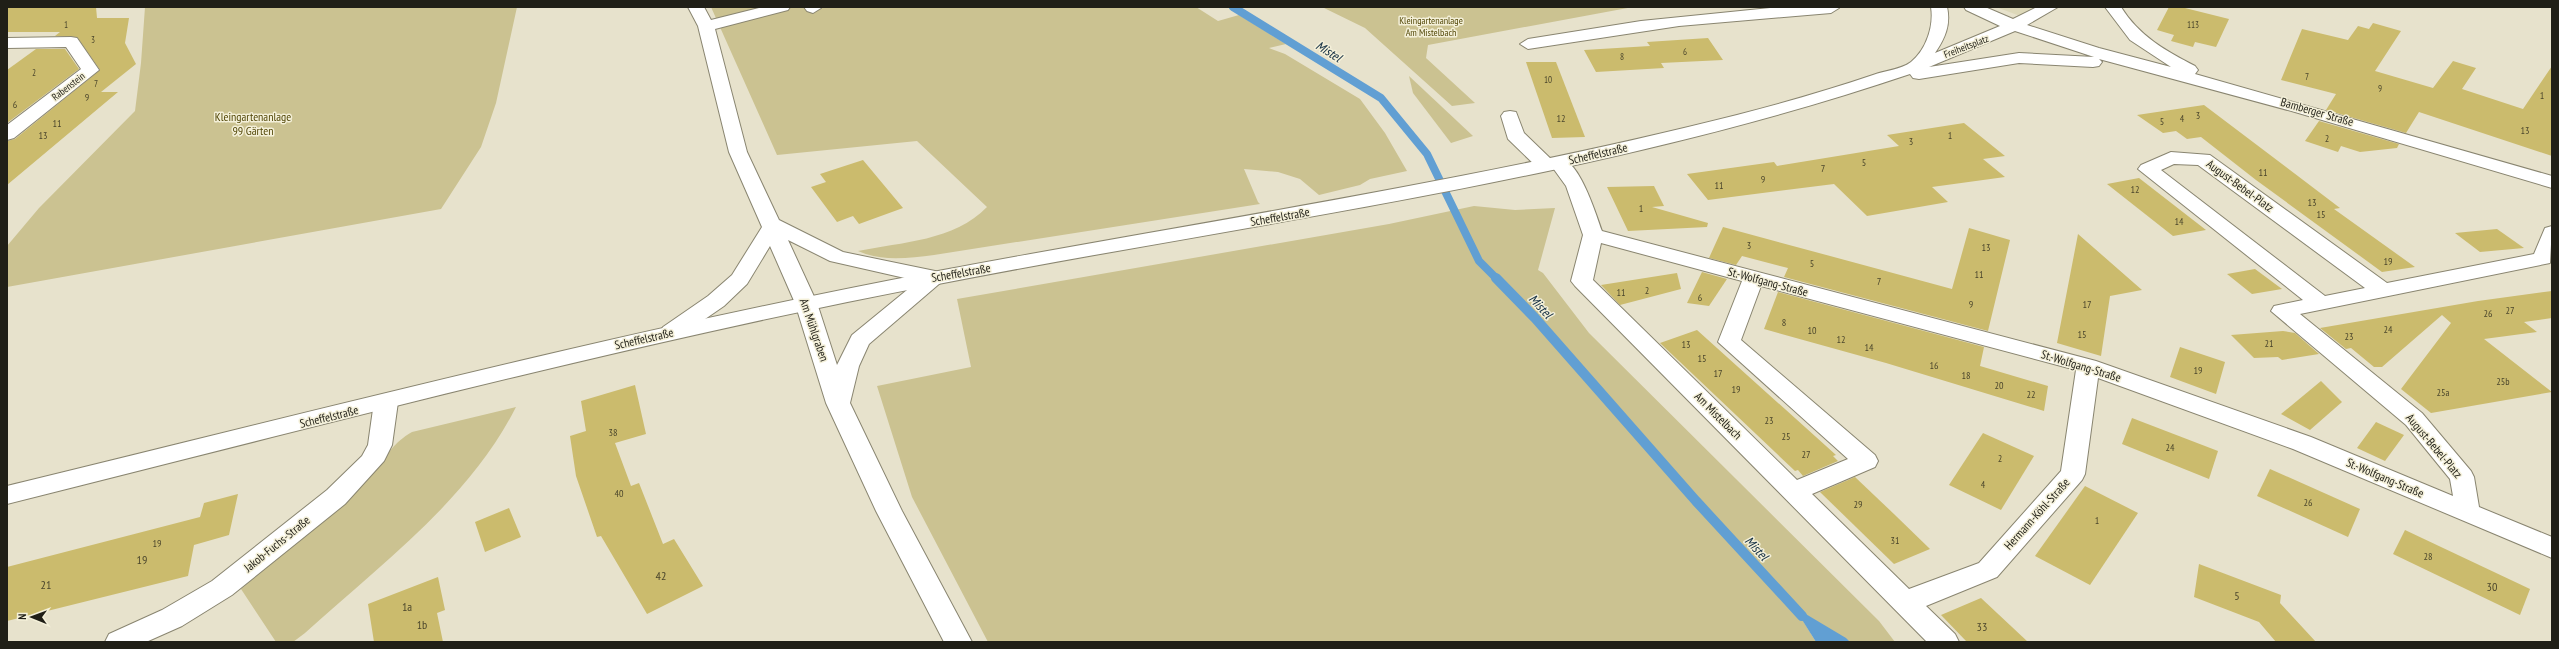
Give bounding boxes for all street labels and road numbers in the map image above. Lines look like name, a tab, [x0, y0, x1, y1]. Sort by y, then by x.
street label: Freiheitsplatz	[1942, 32, 1991, 61]
street label: Rabenstein	[49, 69, 87, 103]
street label: Bamberger Straße	[2279, 94, 2355, 129]
street label: Scheffelstraße	[1567, 139, 1629, 168]
street label: August-Bebel-Platz	[2204, 156, 2277, 215]
street label: Scheffelstraße	[1249, 204, 1311, 229]
street label: Scheffelstraße	[930, 260, 992, 285]
street label: St.-Wolfgang-Straße	[1726, 264, 1810, 299]
street label: Am Mühlgraben	[797, 296, 832, 363]
street label: Scheffelstraße	[613, 324, 675, 353]
street label: St.-Wolfgang-Straße	[2039, 346, 2123, 385]
street label: Am Mistelbach	[1692, 389, 1745, 442]
street label: Scheffelstraße	[298, 402, 360, 431]
street label: August-Bebel-Platz	[2403, 410, 2466, 481]
street label: St.-Wolfgang-Straße	[2344, 454, 2426, 501]
street label: Hermann-Köhl-Straße	[2001, 475, 2073, 552]
street label: Jakob-Fuchs-Straße	[240, 512, 313, 575]

